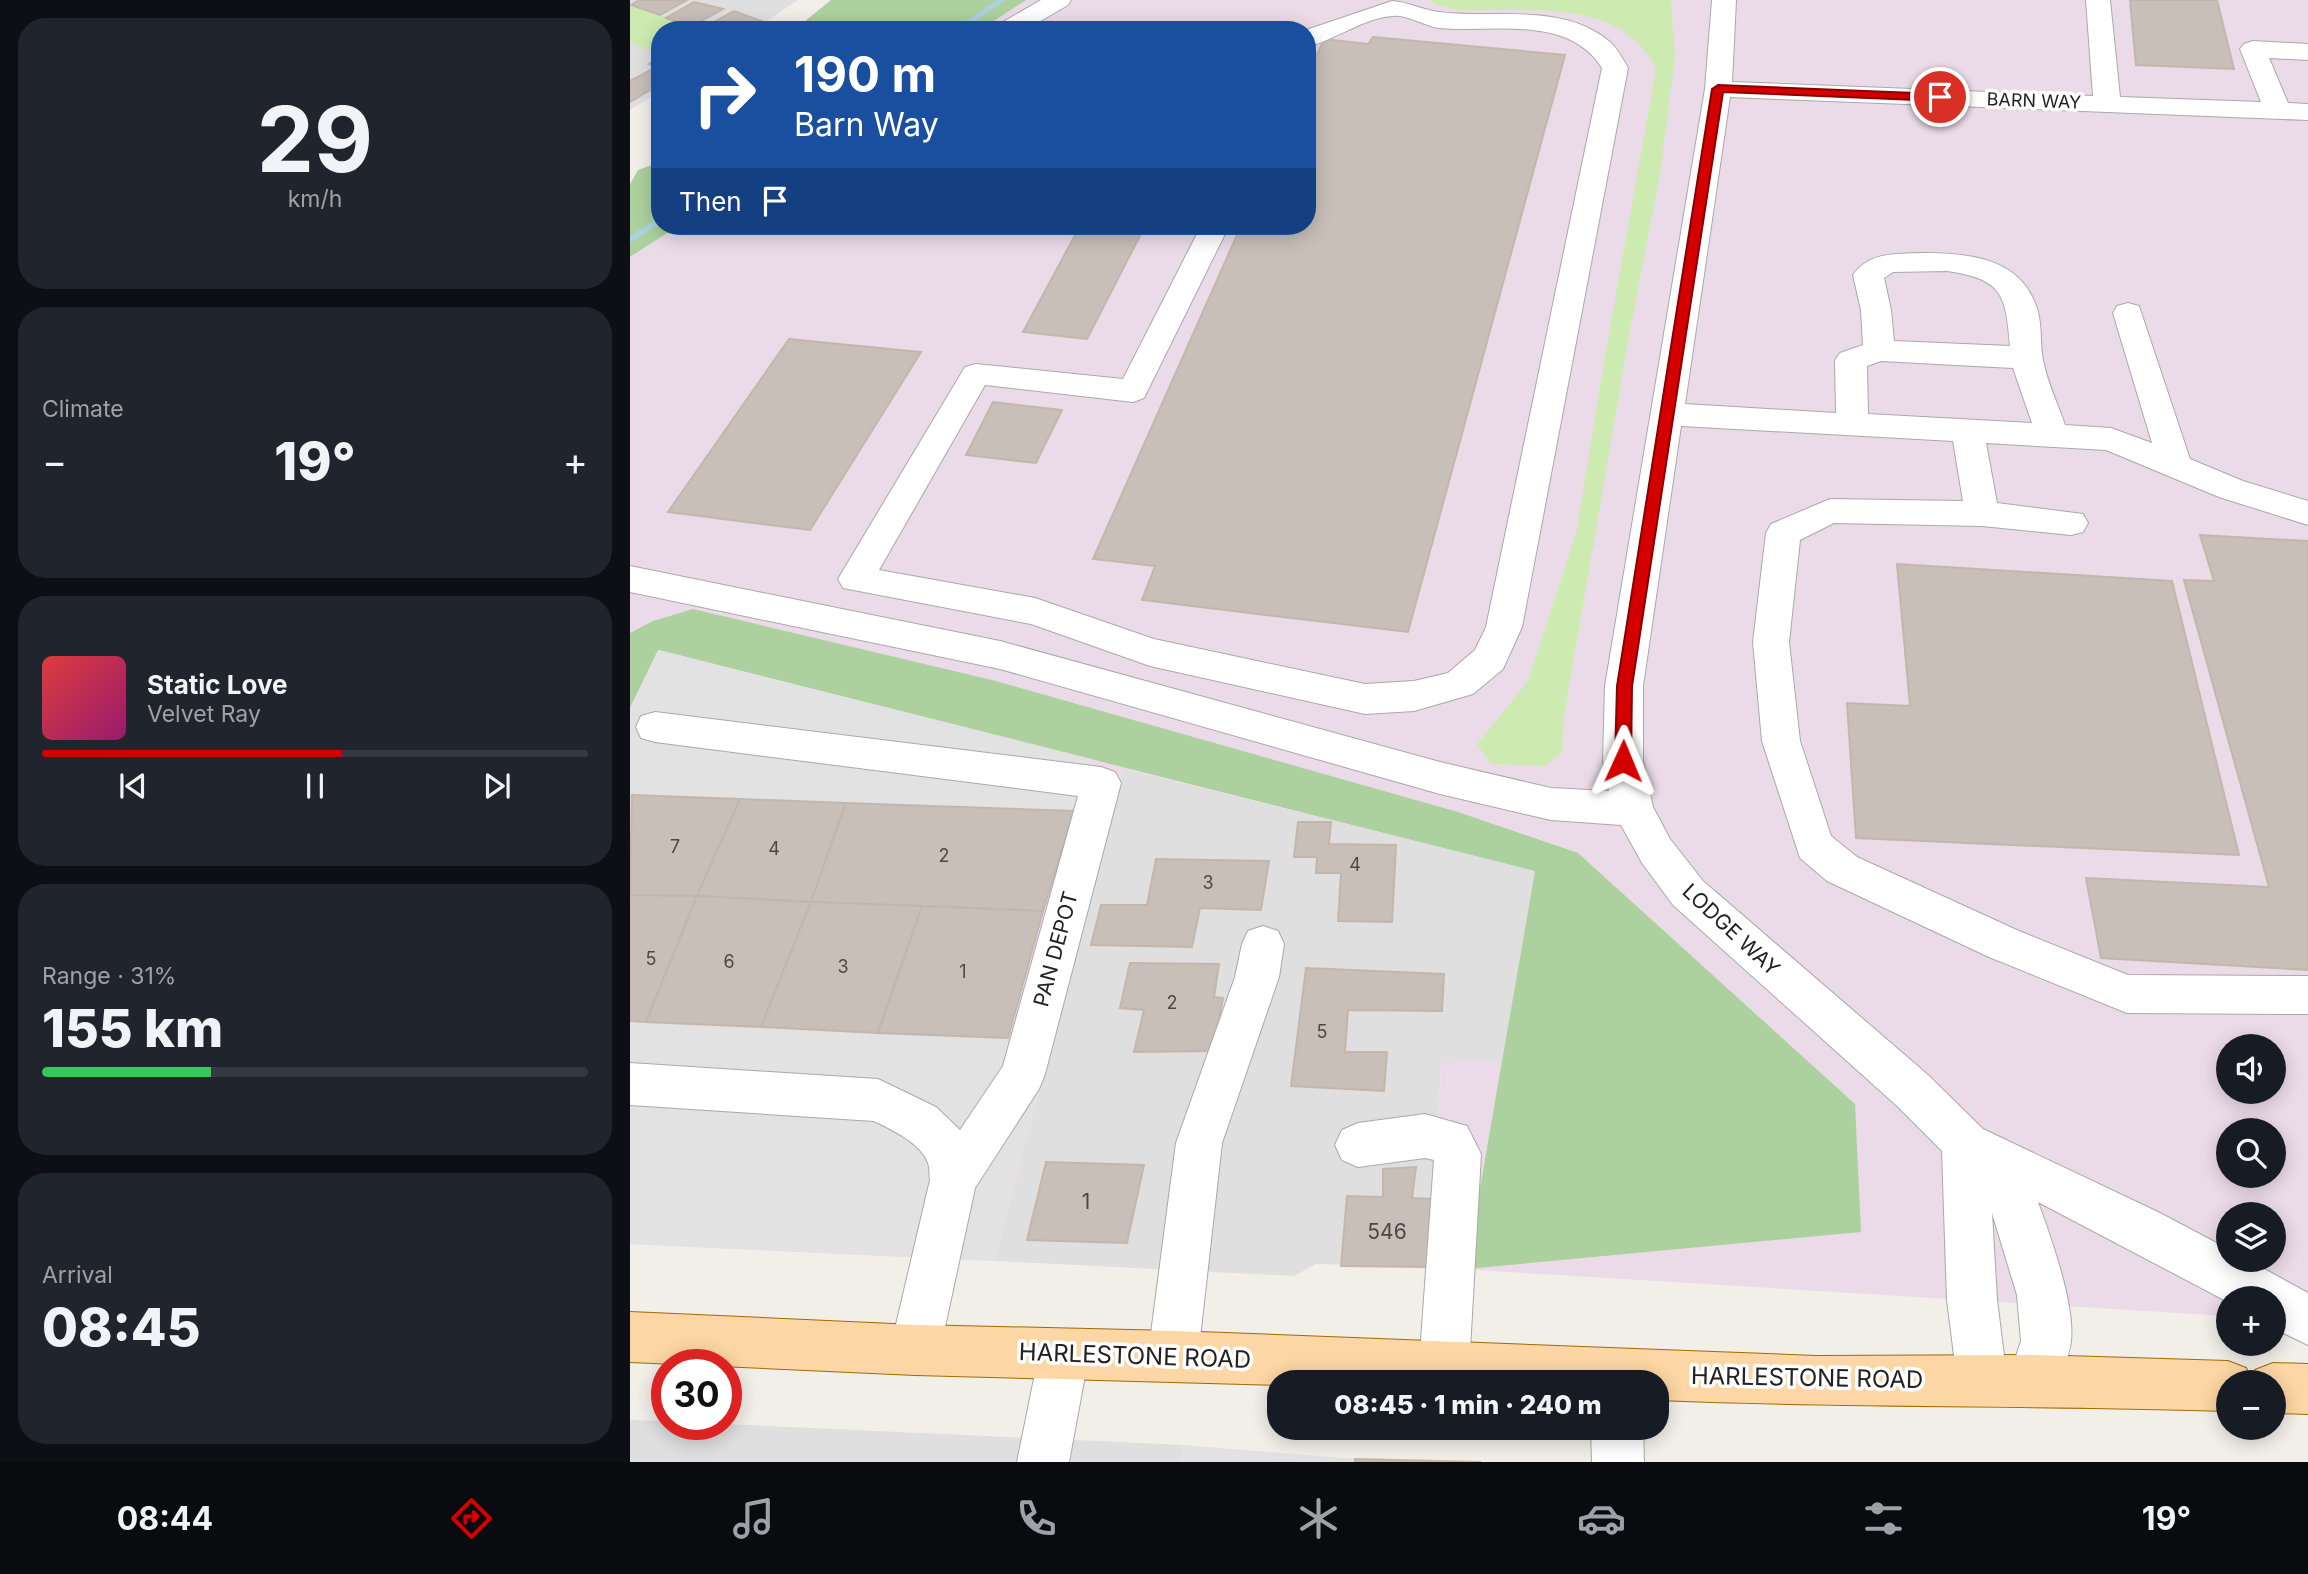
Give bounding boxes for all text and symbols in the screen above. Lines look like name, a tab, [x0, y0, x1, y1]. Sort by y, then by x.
text: 190 m	[794, 45, 936, 104]
icon: right	[679, 49, 770, 140]
pin	[1910, 67, 1970, 127]
icon: arrive	[1921, 78, 1959, 116]
text: 29	[257, 84, 373, 194]
street label: BARN WAY	[1986, 88, 2082, 113]
text: Barn Way	[794, 105, 939, 144]
icon: arrive	[756, 182, 794, 220]
text: km/h	[288, 185, 342, 213]
text: Then	[679, 186, 742, 217]
text: Climate	[42, 395, 124, 423]
text: 19°	[274, 430, 356, 493]
text: −	[42, 438, 67, 484]
text: +	[563, 438, 588, 484]
text: Static Love	[147, 669, 288, 700]
text: Velvet Ray	[147, 700, 261, 728]
position arrow	[1586, 724, 1660, 798]
icon: previous	[114, 767, 152, 805]
icon: pause	[296, 767, 334, 805]
icon: next	[478, 767, 516, 805]
house number: 7	[670, 836, 680, 857]
house number: 4	[768, 838, 780, 859]
house number: 2	[939, 845, 949, 866]
house number: 4	[1349, 854, 1361, 875]
house number: 3	[1202, 872, 1214, 893]
street label: LODGE WAY	[1678, 878, 1785, 981]
street label: PAN DEPOT	[1028, 889, 1083, 1009]
house number: 5	[646, 948, 656, 969]
house number: 6	[723, 951, 735, 972]
house number: 3	[837, 956, 849, 977]
house number: 1	[959, 961, 967, 982]
text: Range · 31%	[42, 962, 176, 990]
house number: 2	[1167, 992, 1177, 1013]
text: 155 km	[42, 997, 223, 1060]
house number: 5	[1317, 1021, 1327, 1042]
map controls	[2216, 1034, 2286, 1440]
button: sound	[2216, 1034, 2286, 1104]
button: search	[2216, 1118, 2286, 1188]
house number: 1	[1082, 1189, 1090, 1214]
button: layers	[2216, 1202, 2286, 1272]
house number: 546	[1367, 1219, 1407, 1244]
text: Arrival	[42, 1261, 113, 1289]
button: +	[2216, 1286, 2286, 1356]
text: 08:45	[42, 1296, 201, 1359]
street label: HARLESTONE ROAD	[1018, 1337, 1252, 1374]
speed limit sign: 30	[651, 1349, 742, 1440]
street label: HARLESTONE ROAD	[1691, 1361, 1923, 1394]
button: −	[2216, 1370, 2286, 1440]
text: 08:45 · 1 min · 240 m	[1334, 1389, 1602, 1420]
icon: directions	[447, 1494, 496, 1543]
icon: music	[729, 1494, 778, 1543]
icon: phone	[1012, 1494, 1061, 1543]
icon: climate	[1294, 1494, 1343, 1543]
icon: car	[1577, 1494, 1626, 1543]
icon: filters	[1859, 1494, 1908, 1543]
text: 08:44	[117, 1499, 213, 1538]
text: 19°	[2142, 1499, 2191, 1538]

